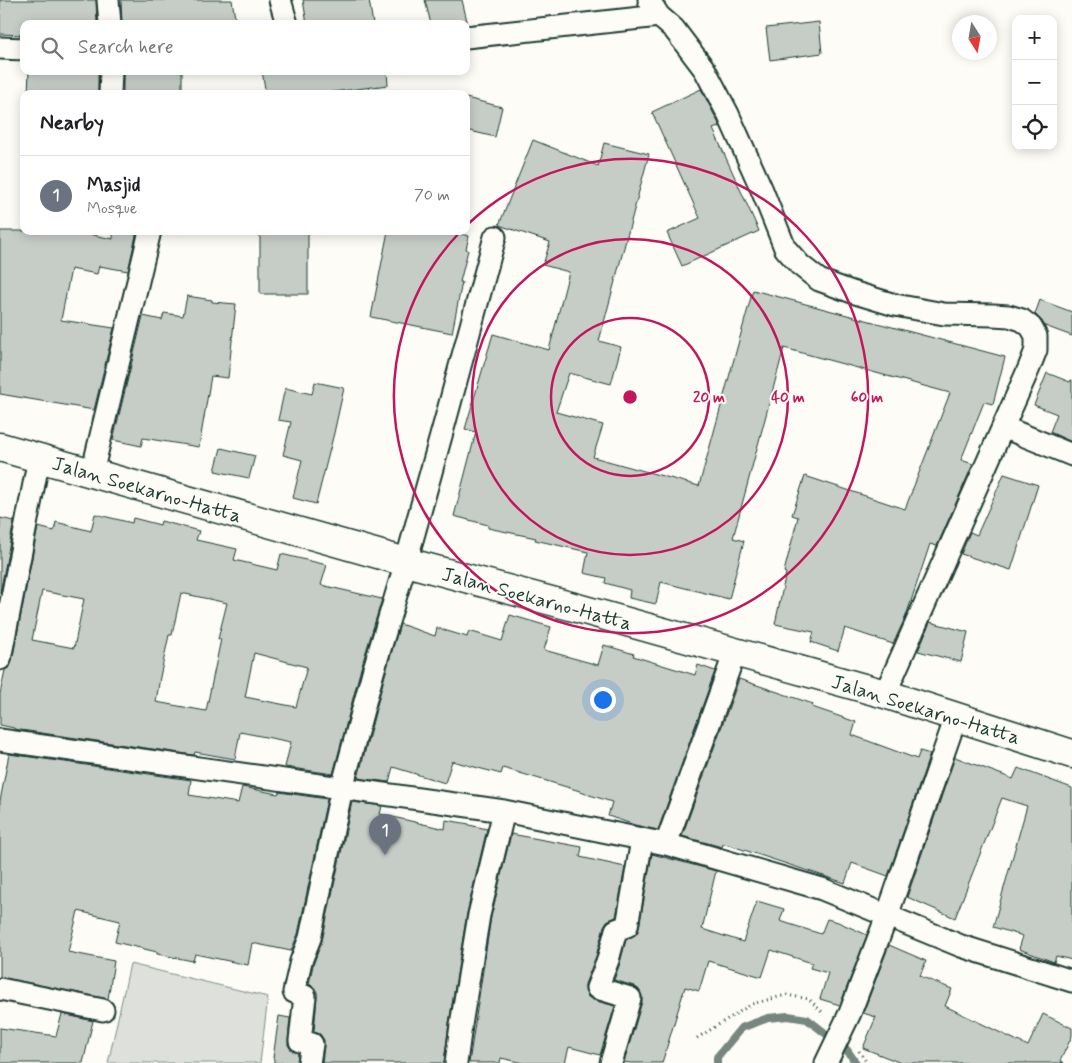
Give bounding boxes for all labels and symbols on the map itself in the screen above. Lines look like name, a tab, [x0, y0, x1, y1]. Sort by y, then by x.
north arrow	[952, 15, 997, 60]
centre of rings	[621, 388, 639, 406]
text: 20 m	[693, 388, 725, 408]
text: 40 m	[771, 388, 805, 408]
text: 60 m	[851, 388, 883, 408]
street label: Jalan Soekarno-Hatta	[49, 450, 244, 530]
street label: Jalan Soekarno-Hatta	[439, 561, 635, 638]
street label: Jalan Soekarno-Hatta	[828, 669, 1023, 752]
your location	[590, 687, 616, 713]
pin: 1	[369, 814, 401, 855]

